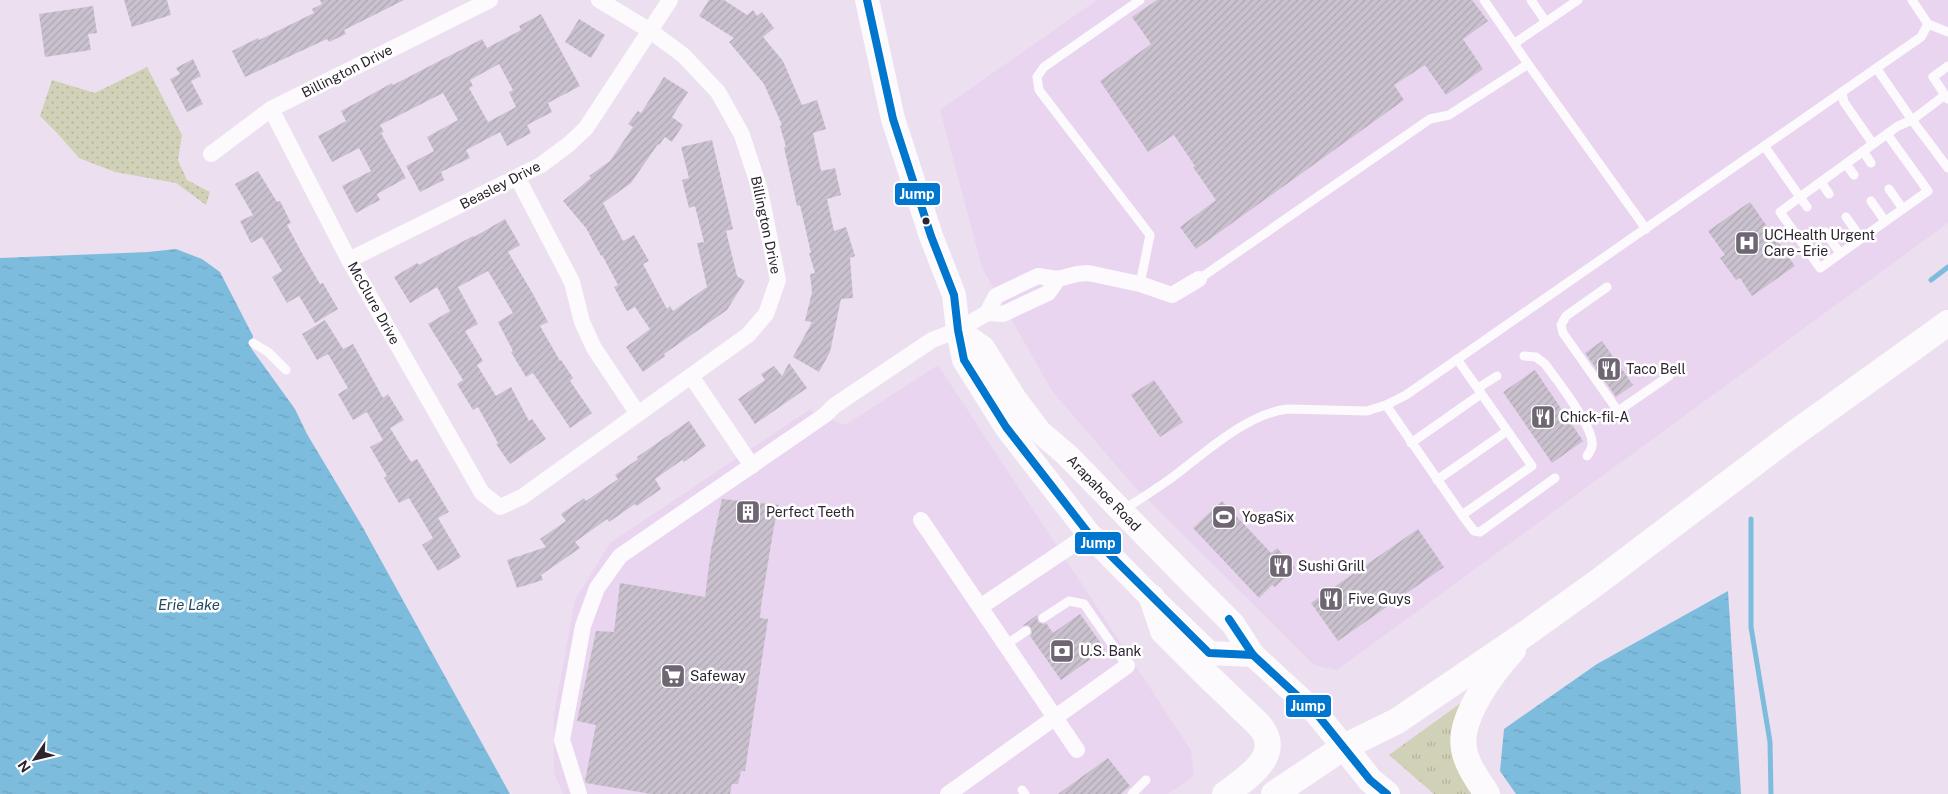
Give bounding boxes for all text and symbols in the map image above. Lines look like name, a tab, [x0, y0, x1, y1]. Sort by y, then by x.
street label: Billington Drive	[299, 41, 395, 101]
street label: Beasley Drive	[457, 158, 543, 212]
street label: Billington Drive	[748, 175, 784, 275]
line badge: Jump	[894, 182, 941, 206]
text: Jump	[899, 186, 935, 202]
unlabelled marker	[921, 216, 931, 226]
place label: UCHealth Urgent Care - Erie	[1764, 227, 1875, 259]
hospital icon: UCHealth Urgent Care - Erie	[1734, 230, 1760, 256]
street label: McClure Drive	[345, 259, 403, 347]
restaurant icon: Taco Bell	[1596, 356, 1622, 382]
place label: Taco Bell	[1626, 361, 1686, 377]
restaurant icon: Chick-fil-A	[1530, 404, 1556, 430]
place label: Chick-fil-A	[1560, 409, 1629, 425]
street label: Arapahoe Road	[1064, 452, 1144, 534]
building icon: Perfect Teeth	[735, 499, 761, 525]
place label: Perfect Teeth	[766, 504, 854, 520]
sports icon: YogaSix	[1211, 504, 1237, 530]
place label: YogaSix	[1242, 509, 1295, 525]
line badge: Jump	[1074, 531, 1122, 555]
text: Jump	[1080, 535, 1116, 551]
restaurant icon: Sushi Grill	[1268, 553, 1294, 579]
place label: Sushi Grill	[1298, 558, 1365, 574]
restaurant icon: Five Guys	[1318, 586, 1344, 612]
place label: Five Guys	[1348, 591, 1411, 607]
water label: Erie Lake	[158, 596, 220, 613]
bank icon: U.S. Bank	[1049, 638, 1075, 664]
place label: U.S. Bank	[1080, 643, 1142, 659]
supermarket icon: Safeway	[660, 663, 686, 689]
place label: Safeway	[690, 668, 746, 684]
line badge: Jump	[1285, 694, 1332, 718]
text: Jump	[1290, 698, 1326, 714]
north arrow	[10, 734, 60, 784]
text: N	[15, 757, 34, 776]

